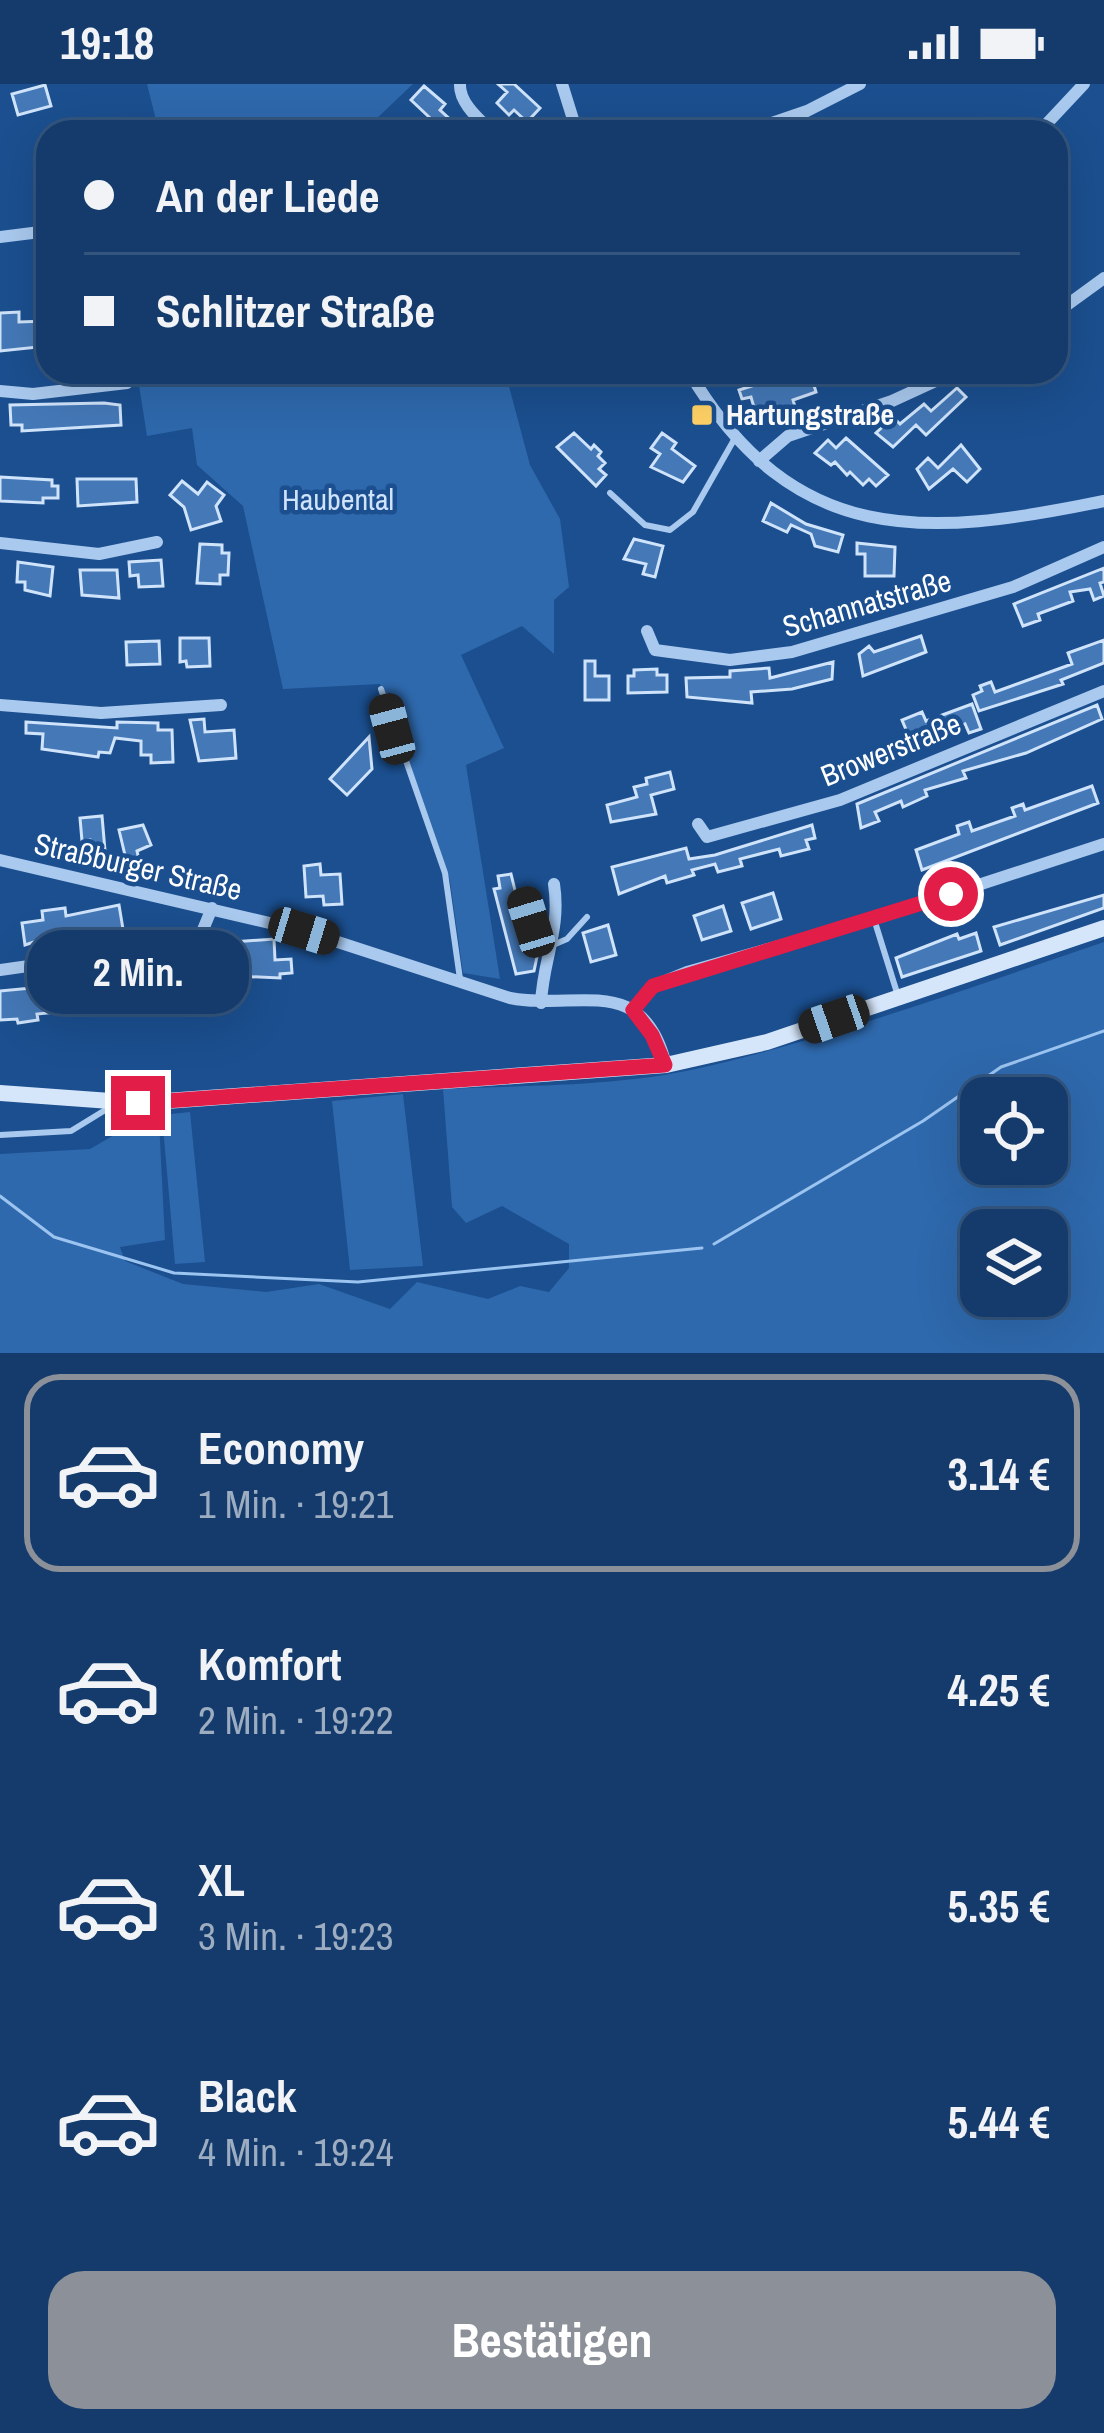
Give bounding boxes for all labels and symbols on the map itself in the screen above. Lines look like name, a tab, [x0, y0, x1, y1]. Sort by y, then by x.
place label: Hartungstraße	[726, 394, 894, 434]
marker: Hartungstraße	[689, 402, 715, 428]
park label: Haubental	[282, 479, 394, 519]
street label: Schannatstraße	[778, 560, 956, 646]
car	[365, 690, 419, 768]
street label: Browerstraße	[815, 703, 967, 795]
street label: Straßburger Straße	[30, 823, 246, 909]
route start	[924, 867, 978, 921]
car	[503, 882, 559, 962]
car	[264, 903, 344, 959]
callout: 2 Min.	[27, 929, 249, 1013]
car	[794, 990, 874, 1048]
route end	[111, 1076, 165, 1130]

